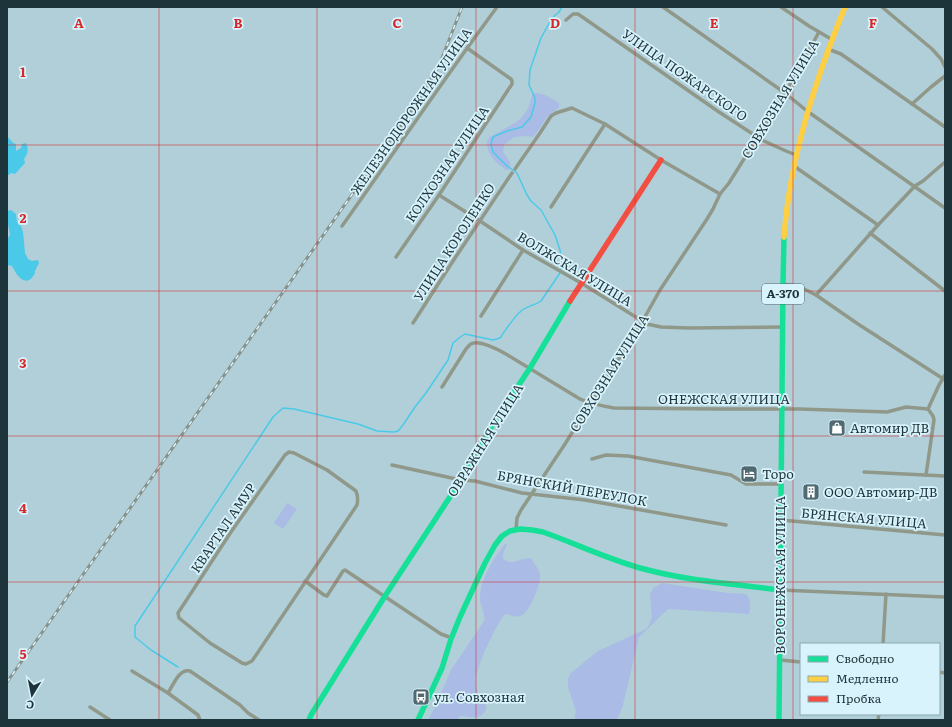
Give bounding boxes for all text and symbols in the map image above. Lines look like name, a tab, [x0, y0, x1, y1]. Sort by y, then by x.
text: A	[74, 13, 84, 32]
text: B	[234, 13, 243, 32]
text: C	[392, 13, 402, 32]
text: D	[550, 13, 560, 32]
text: E	[710, 13, 719, 32]
text: F	[869, 13, 877, 32]
street label: ЖЕЛЕЗНОДОРОЖНАЯ УЛИЦА	[345, 23, 476, 198]
street label: УЛИЦА ПОЖАРСКОГО	[619, 24, 752, 125]
street label: СОВХОЗНАЯ УЛИЦА	[736, 35, 823, 162]
text: 1	[20, 62, 26, 81]
street label: КОЛХОЗНАЯ УЛИЦА	[400, 101, 493, 226]
street label: УЛИЦА КОРОЛЕНКО	[408, 179, 499, 304]
text: 2	[20, 208, 27, 227]
street label: ВОЛЖСКАЯ УЛИЦА	[514, 227, 637, 311]
road number: А-370	[762, 284, 804, 304]
street label: СОВХОЗНАЯ УЛИЦА	[565, 310, 653, 435]
text: 3	[19, 353, 27, 372]
street label: ОВРАЖНАЯ УЛИЦА	[442, 379, 527, 500]
street label: ОНЕЖСКАЯ УЛИЦА	[658, 389, 790, 408]
shop icon: Автомир ДВ	[827, 418, 847, 438]
place label: Автомир ДВ	[850, 418, 930, 437]
hotel icon: Торо	[739, 464, 759, 484]
place label: Торо	[762, 464, 794, 483]
street label: БРЯНСКИЙ ПЕРЕУЛОК	[496, 465, 649, 510]
street label: КВАРТАЛ АМУР	[185, 479, 260, 576]
building icon: ООО Автомир-ДВ	[801, 482, 821, 502]
place label: ООО Автомир-ДВ	[824, 482, 938, 501]
street label: ВОРОНЕЖСКАЯ УЛИЦА	[770, 495, 789, 654]
text: 4	[19, 498, 27, 517]
street label: БРЯНСКАЯ УЛИЦА	[800, 503, 928, 532]
legend	[800, 643, 940, 715]
text: 5	[19, 644, 27, 663]
text: Свободно	[836, 649, 894, 667]
text: Медленно	[836, 669, 899, 687]
north arrow	[12, 675, 52, 715]
bus stop icon: ул. Совхозная	[411, 687, 431, 707]
place label: ул. Совхозная	[434, 687, 525, 706]
text: Пробка	[836, 689, 882, 707]
text: С	[25, 697, 35, 714]

